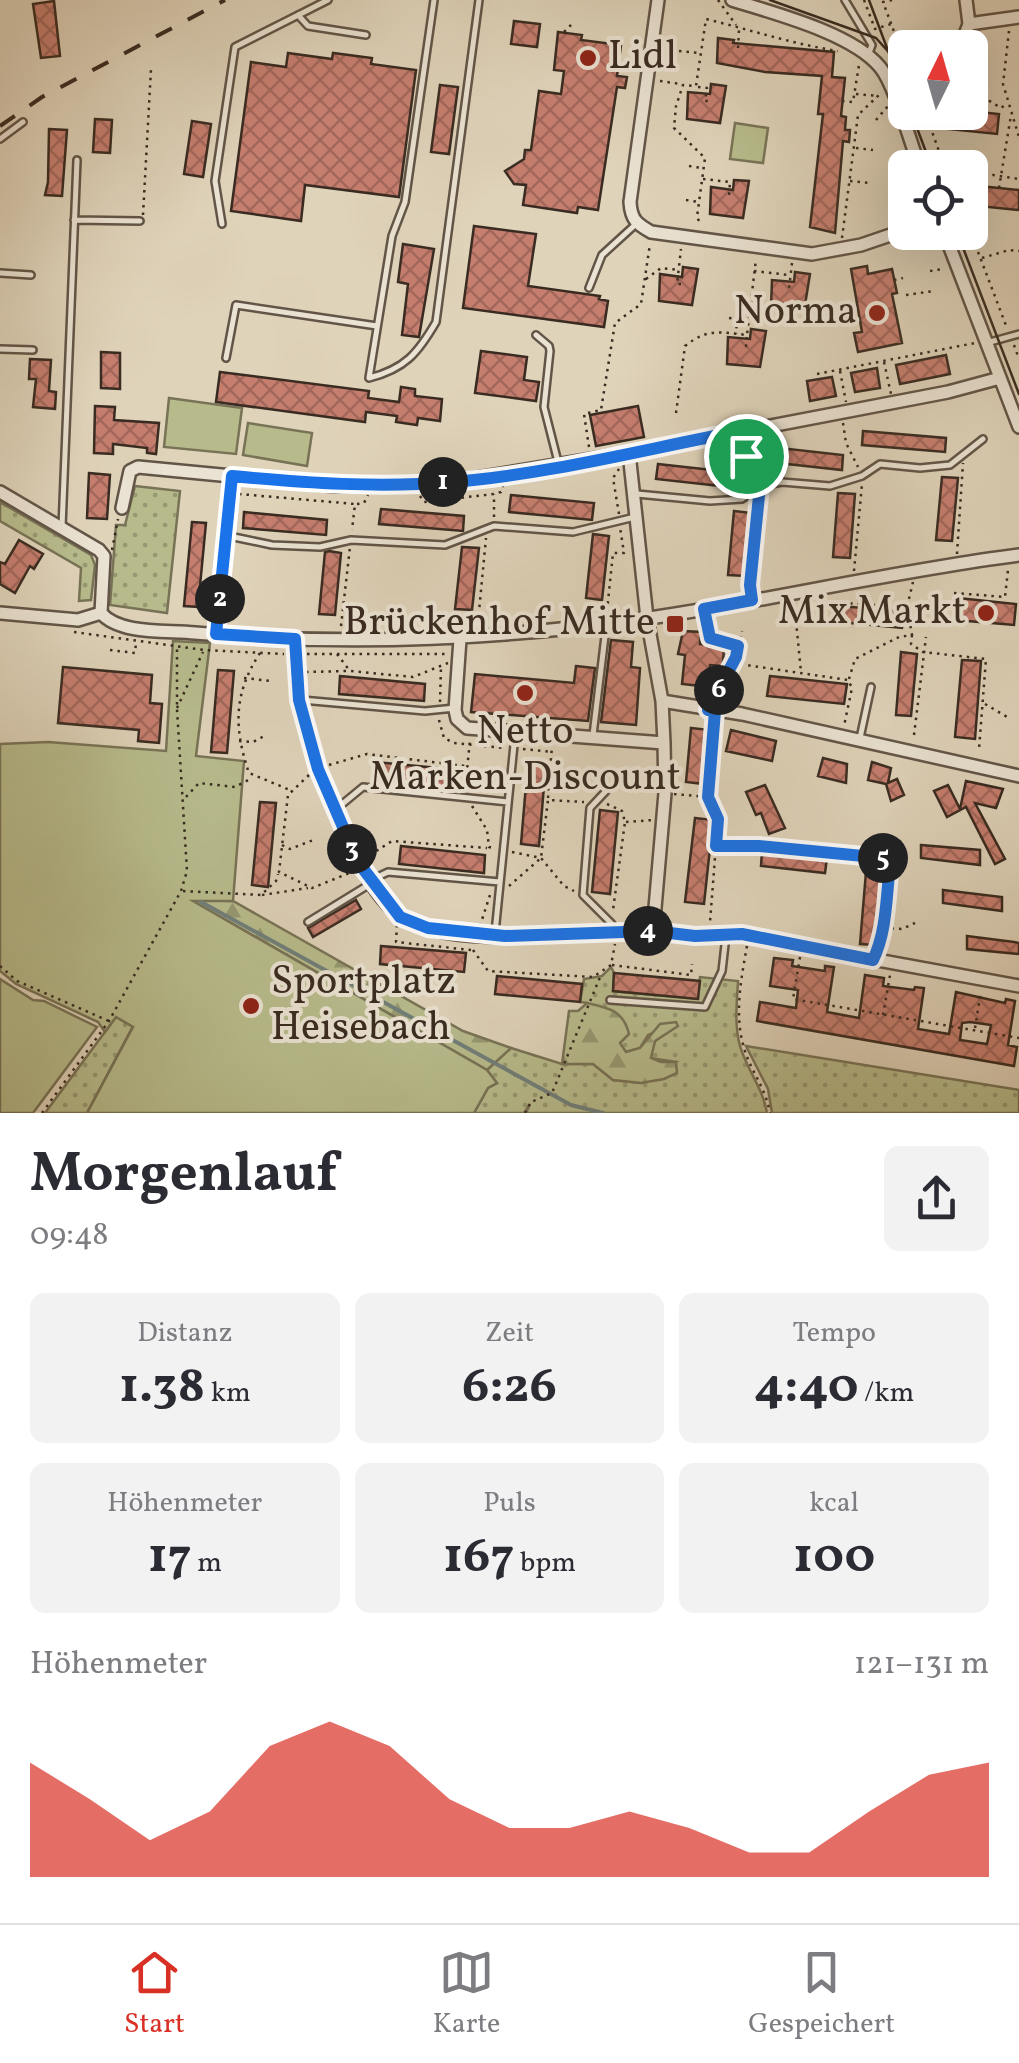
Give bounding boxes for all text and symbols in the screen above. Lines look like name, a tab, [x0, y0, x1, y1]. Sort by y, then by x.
place label: Lidl	[608, 30, 677, 86]
north arrow	[888, 30, 988, 130]
map controls	[888, 30, 988, 250]
marker: Lidl	[577, 47, 599, 69]
button: locate	[888, 150, 988, 250]
place label: Norma	[734, 285, 857, 341]
marker: Norma	[866, 302, 888, 324]
pin	[704, 414, 789, 499]
icon: arrive	[719, 429, 774, 484]
pin: 1	[418, 457, 468, 507]
text: 1	[437, 462, 449, 501]
pin: 2	[195, 574, 245, 624]
text: 2	[213, 579, 227, 618]
place label: Mix Markt	[778, 585, 966, 641]
place label: Brückenhof Mitte	[344, 596, 655, 652]
marker: Mix Markt	[975, 602, 997, 624]
marker: Brückenhof Mitte	[664, 613, 686, 635]
pin: 6	[694, 665, 744, 715]
text: 6	[711, 670, 727, 709]
marker: Netto Marken-Discount	[514, 682, 536, 704]
place label: Netto Marken-Discount	[369, 705, 681, 807]
pin: 3	[327, 824, 377, 874]
text: 3	[345, 829, 359, 868]
pin: 5	[858, 833, 908, 883]
text: 5	[876, 838, 890, 877]
pin: 4	[623, 906, 673, 956]
text: 4	[640, 911, 656, 950]
place label: Sportplatz Heisebach	[271, 955, 456, 1057]
marker: Sportplatz Heisebach	[240, 995, 262, 1017]
text: Morgenlauf	[30, 1138, 338, 1214]
button: share	[884, 1146, 989, 1251]
text: 09:48	[30, 1214, 108, 1258]
text: Distanz	[137, 1314, 233, 1353]
text: Zeit	[485, 1314, 534, 1353]
text: Tempo	[792, 1314, 876, 1353]
text: 1.38	[119, 1353, 205, 1423]
text: 6:26	[462, 1353, 557, 1423]
text: 4:40	[754, 1353, 859, 1423]
text: km	[205, 1374, 251, 1413]
text: /km	[859, 1374, 914, 1413]
text: Höhenmeter	[107, 1484, 262, 1523]
text: Puls	[483, 1484, 536, 1523]
text: kcal	[809, 1484, 859, 1523]
text: 17	[148, 1523, 192, 1593]
text: 167	[443, 1523, 514, 1593]
text: 100	[793, 1523, 875, 1593]
text: m	[192, 1544, 222, 1583]
text: bpm	[514, 1544, 576, 1583]
text: Höhenmeter	[30, 1643, 207, 1687]
text: 121–131 m	[854, 1643, 989, 1687]
tab: Start	[124, 1945, 185, 2044]
tab: Karte	[433, 1945, 500, 2044]
tab: Gespeichert	[748, 1945, 895, 2044]

